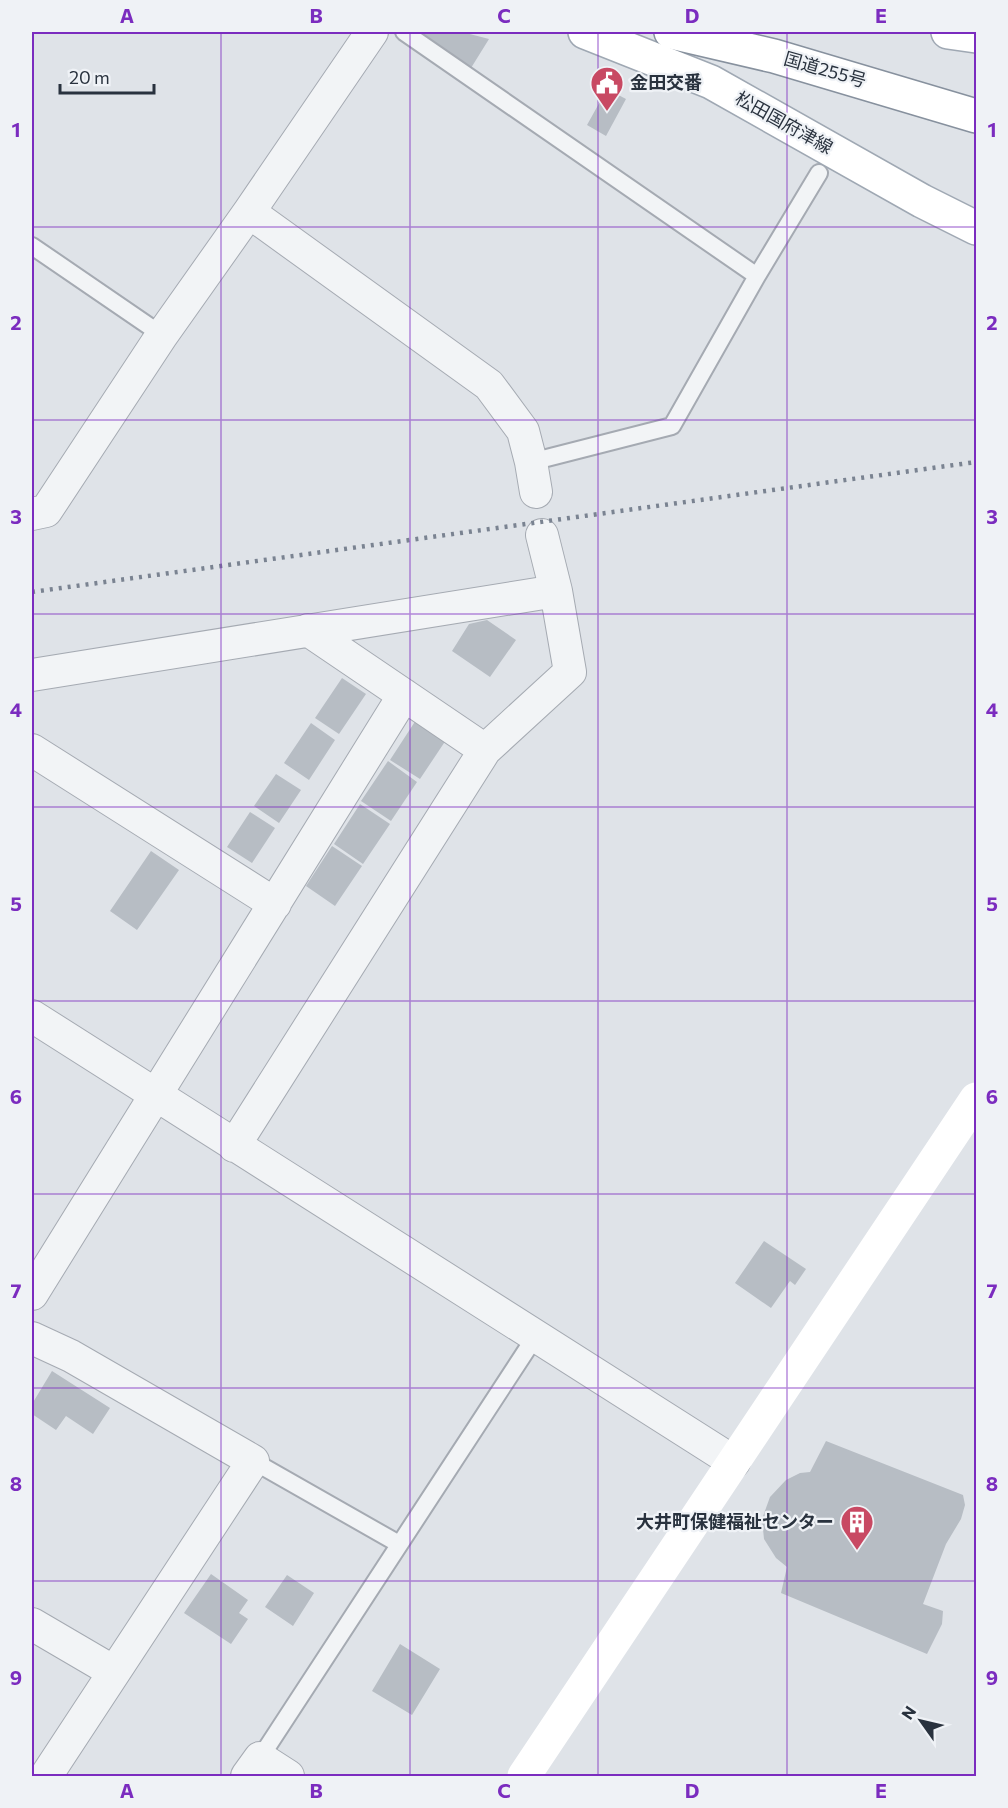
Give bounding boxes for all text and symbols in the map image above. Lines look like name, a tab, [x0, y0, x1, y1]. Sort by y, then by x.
text: A	[120, 3, 134, 27]
text: B	[309, 3, 323, 27]
text: C	[497, 3, 511, 27]
text: D	[685, 3, 699, 27]
text: E	[875, 3, 887, 27]
street label: 国道255号	[782, 47, 869, 91]
scale bar	[60, 57, 154, 95]
public building icon: 金田交番	[589, 65, 625, 112]
text: 20 m	[69, 66, 110, 88]
place label: 金田交番	[630, 71, 702, 93]
street label: 松田国府津線	[732, 86, 837, 158]
text: 1	[11, 117, 21, 141]
text: 1	[987, 117, 997, 141]
text: 2	[10, 310, 22, 334]
text: 2	[986, 310, 998, 334]
text: 3	[10, 504, 22, 528]
text: 3	[986, 504, 998, 528]
text: 4	[10, 697, 22, 721]
text: 4	[986, 697, 998, 721]
text: 5	[10, 891, 22, 915]
text: 5	[986, 891, 998, 915]
text: 6	[10, 1084, 22, 1108]
text: 6	[986, 1084, 998, 1108]
text: 7	[11, 1278, 22, 1302]
text: 7	[987, 1278, 998, 1302]
text: 8	[10, 1471, 22, 1495]
text: 8	[986, 1471, 998, 1495]
building icon: 大井町保健福祉センター	[839, 1504, 875, 1551]
place label: 大井町保健福祉センター	[636, 1510, 834, 1532]
text: 9	[10, 1665, 22, 1689]
text: 9	[986, 1665, 998, 1689]
north arrow	[891, 1691, 951, 1751]
text: N	[897, 1702, 919, 1723]
text: A	[120, 1778, 134, 1802]
text: B	[309, 1778, 323, 1802]
text: C	[497, 1778, 511, 1802]
text: D	[685, 1778, 699, 1802]
text: E	[875, 1778, 887, 1802]

